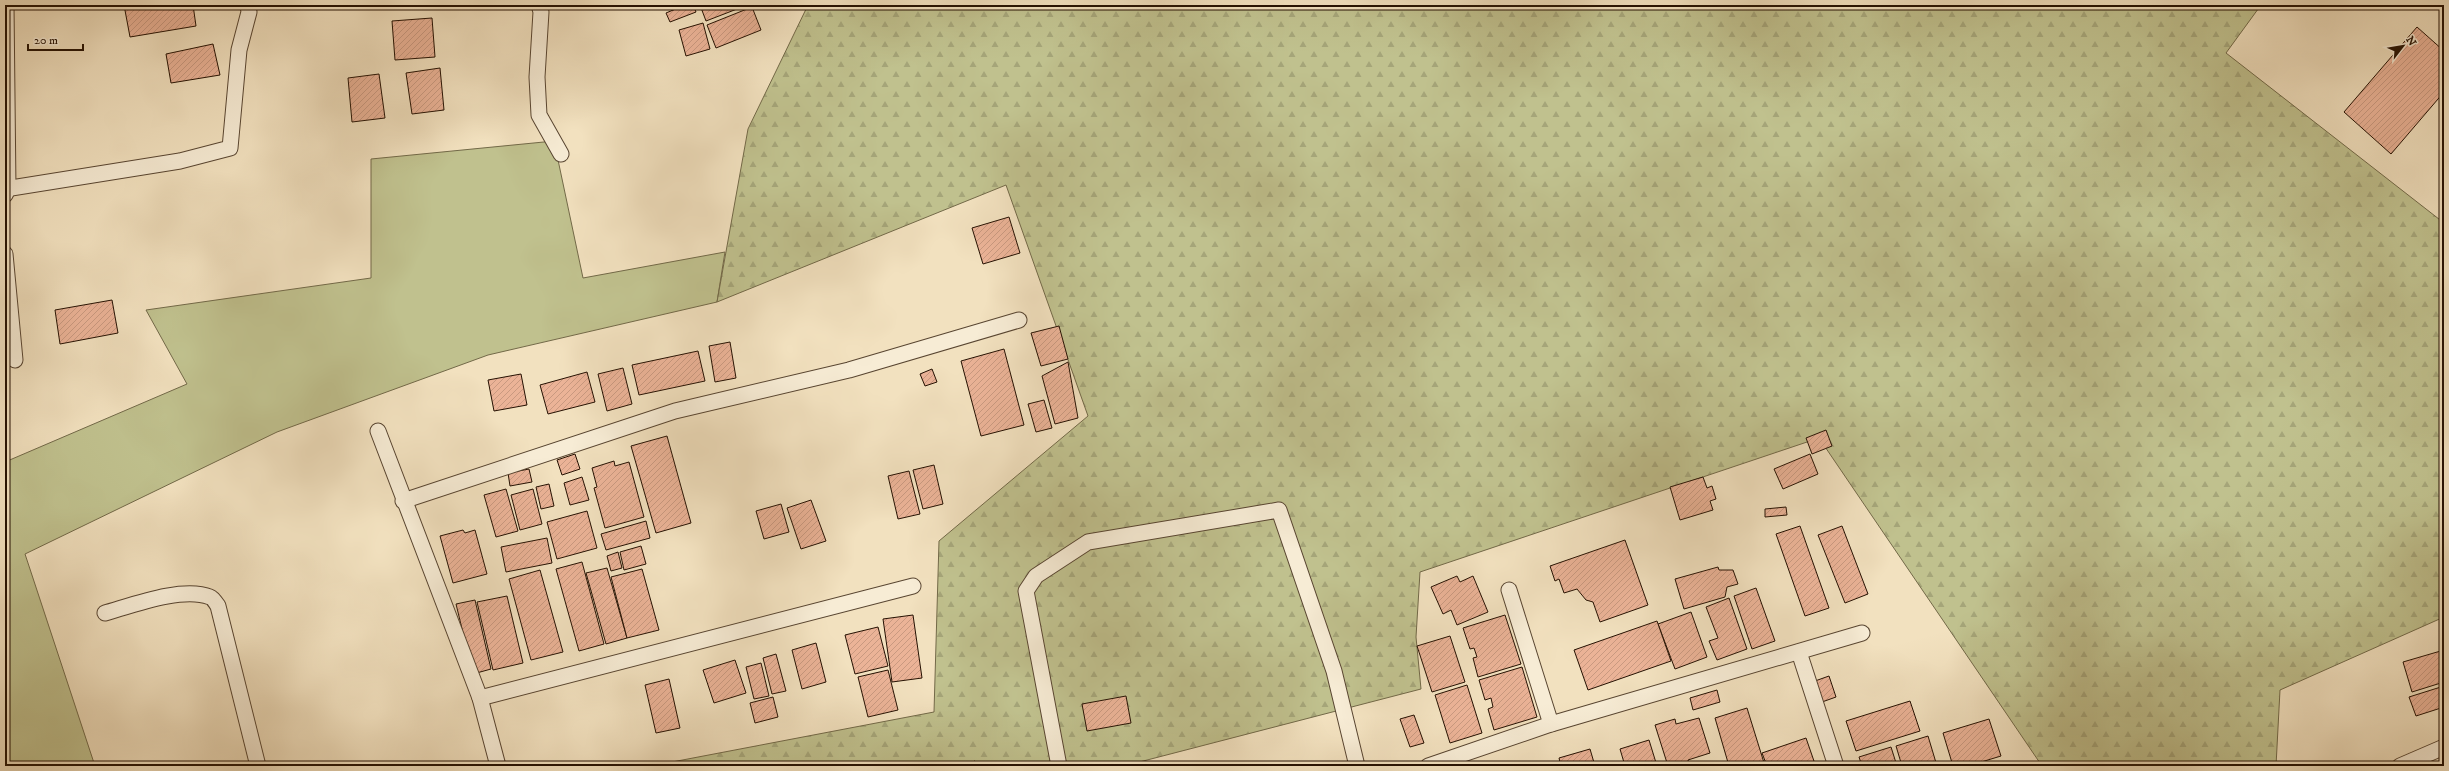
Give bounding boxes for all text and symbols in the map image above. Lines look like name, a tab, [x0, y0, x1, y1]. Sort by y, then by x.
scale bar	[28, 26, 83, 52]
north arrow	[2383, 26, 2423, 66]
text: 20 m	[34, 33, 58, 48]
text: N	[2402, 34, 2419, 49]

